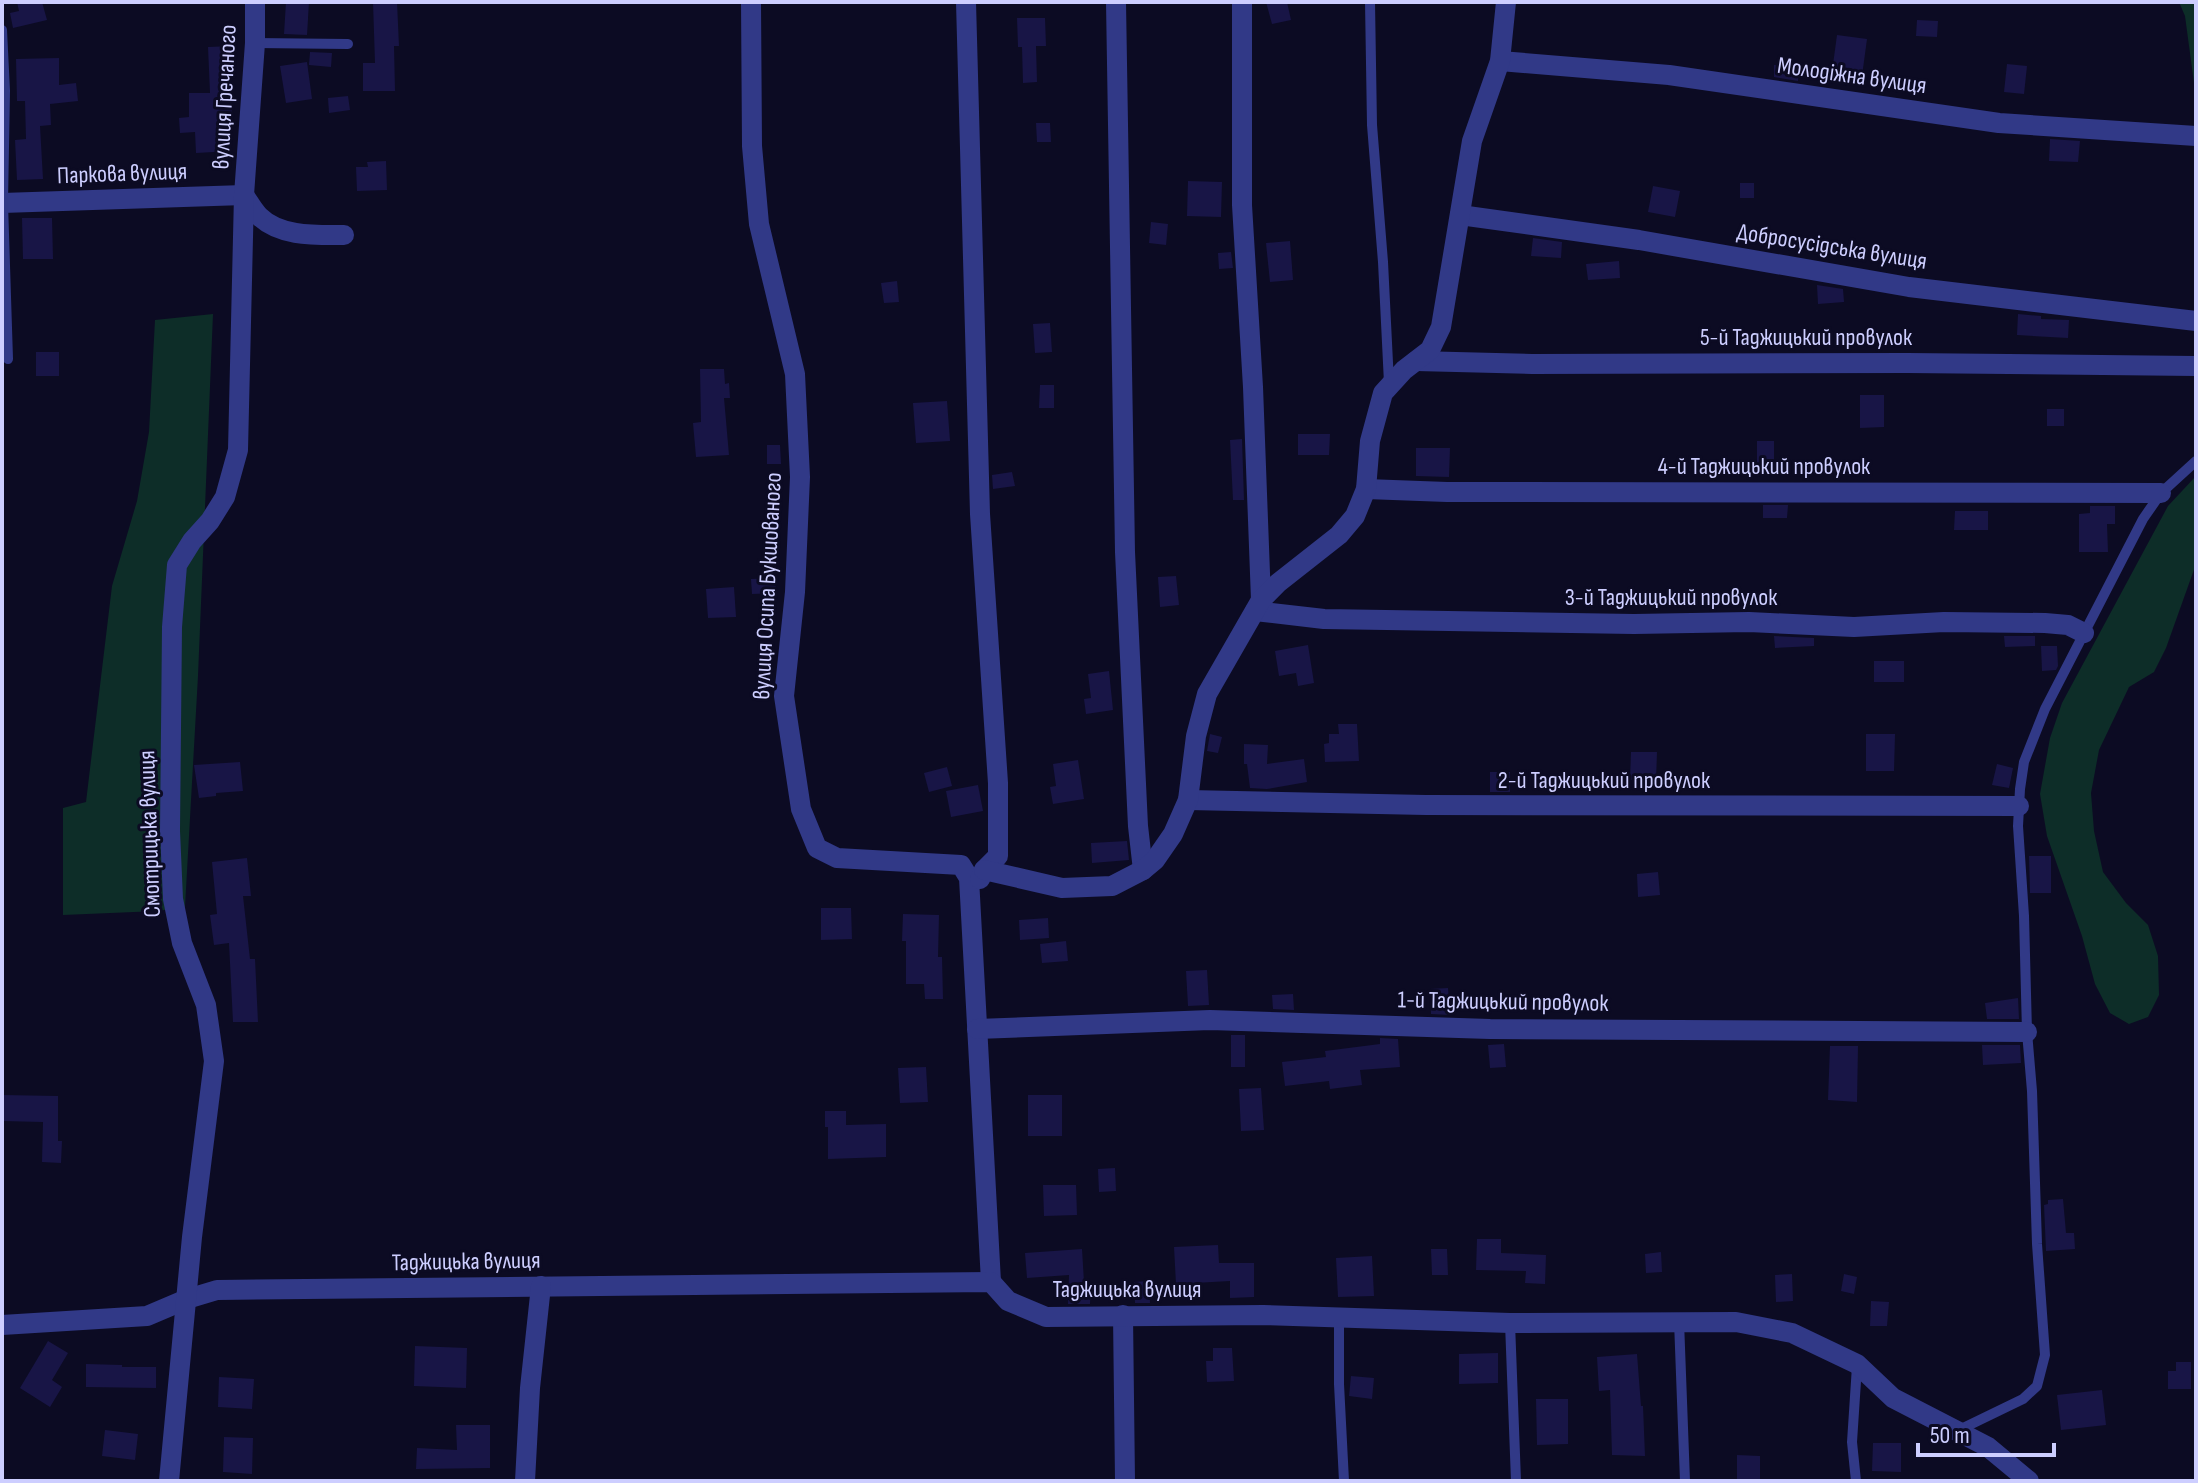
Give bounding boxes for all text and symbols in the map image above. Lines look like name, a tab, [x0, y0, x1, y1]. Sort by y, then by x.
street label: вулиця Гречаного	[206, 24, 243, 170]
street label: Молодіжна вулиця	[1776, 51, 1928, 100]
street label: Паркова вулиця	[56, 157, 188, 190]
street label: Добросусідська вулиця	[1735, 217, 1929, 276]
street label: 5-й Таджицький провулок	[1700, 323, 1913, 352]
street label: 4-й Таджицький провулок	[1658, 452, 1871, 481]
street label: вулиця Осипа Букшованого	[747, 472, 788, 700]
street label: 3-й Таджицький провулок	[1565, 583, 1778, 612]
street label: Смотрицька вулиця	[132, 750, 167, 918]
street label: 2-й Таджицький провулок	[1498, 766, 1711, 795]
street label: 1-й Таджицький провулок	[1397, 985, 1610, 1018]
street label: Таджицька вулиця	[391, 1246, 541, 1277]
street label: Таджицька вулиця	[1053, 1275, 1202, 1304]
scale bar	[1918, 1407, 2054, 1457]
text: 50 m	[1930, 1421, 1970, 1450]

